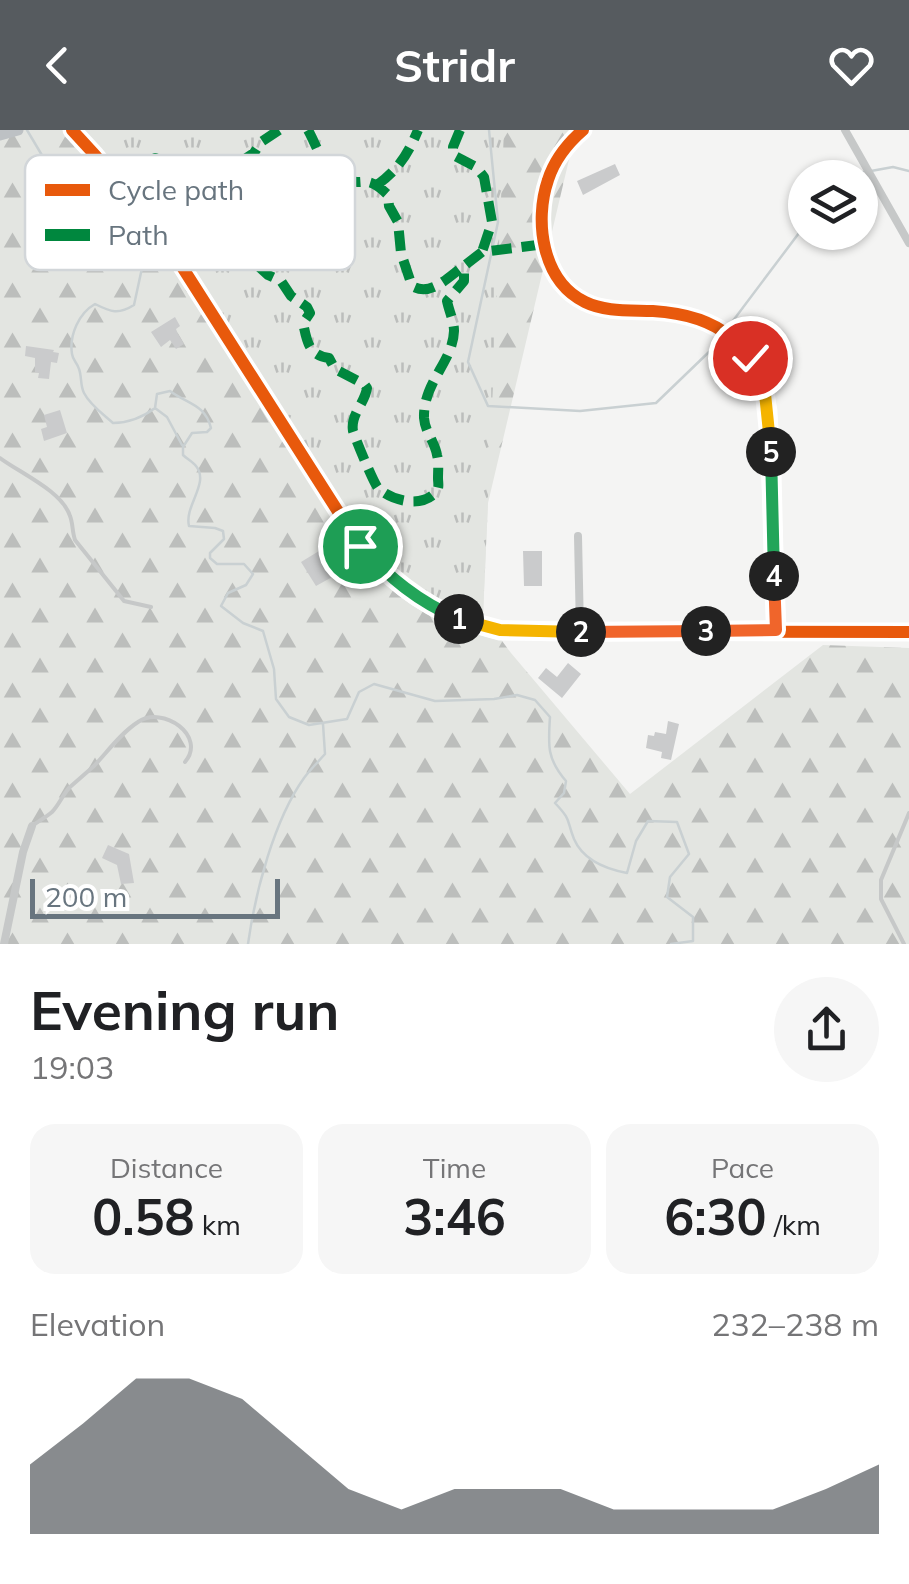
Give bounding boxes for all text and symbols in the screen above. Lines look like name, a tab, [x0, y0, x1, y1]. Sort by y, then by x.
text: Stridr	[394, 37, 515, 93]
icon: back	[30, 38, 85, 93]
icon: heart	[824, 38, 879, 93]
legend	[25, 155, 355, 270]
map controls	[788, 160, 878, 250]
button: layers	[788, 160, 878, 250]
text: Cycle path	[108, 172, 244, 207]
text: Path	[108, 217, 169, 252]
pin	[708, 316, 793, 401]
icon: check	[723, 331, 778, 386]
pin: 5	[746, 427, 796, 477]
text: 5	[763, 434, 779, 469]
pin	[318, 504, 403, 589]
icon: arrive	[333, 519, 388, 574]
pin: 4	[749, 551, 799, 601]
text: 4	[766, 558, 782, 593]
pin: 1	[434, 594, 484, 644]
text: 1	[451, 601, 467, 636]
pin: 3	[681, 606, 731, 656]
pin: 2	[556, 607, 606, 657]
text: 3	[698, 613, 714, 648]
text: 2	[573, 614, 589, 649]
scale bar	[30, 874, 280, 918]
text: 200 m	[45, 879, 127, 914]
text: Evening run	[30, 975, 339, 1044]
button: share	[774, 977, 879, 1082]
text: 19:03	[30, 1047, 114, 1087]
text: Distance	[110, 1150, 223, 1185]
text: Time	[423, 1150, 486, 1185]
text: Pace	[711, 1150, 774, 1185]
text: 0.58	[92, 1185, 195, 1248]
text: 3:46	[403, 1185, 506, 1248]
text: 6:30	[664, 1185, 767, 1248]
text: km	[195, 1207, 241, 1242]
text: /km	[767, 1207, 821, 1242]
text: Elevation	[30, 1304, 165, 1344]
text: 232–238 m	[711, 1304, 879, 1344]

